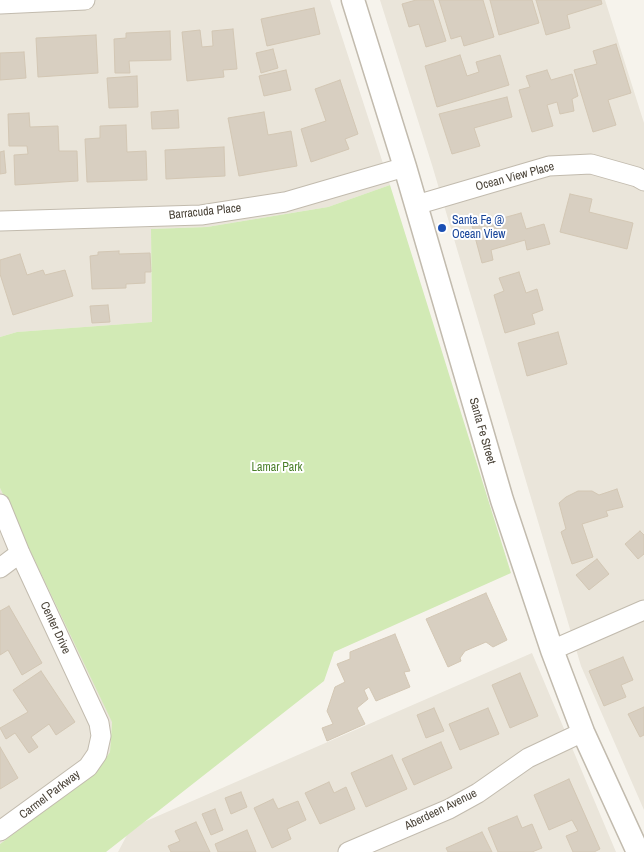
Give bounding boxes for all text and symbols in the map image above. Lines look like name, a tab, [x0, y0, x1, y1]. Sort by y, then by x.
street label: Ocean View Place	[474, 160, 556, 194]
street label: Barracuda Place	[168, 201, 242, 223]
place label: Santa Fe @ Ocean View	[452, 214, 505, 242]
marker: Santa Fe @ Ocean View	[436, 222, 448, 234]
street label: Santa Fe Street	[466, 396, 498, 466]
park label: Lamar Park	[252, 461, 302, 475]
street label: Center Drive	[37, 600, 73, 656]
street label: Carmel Parkway	[17, 768, 83, 822]
street label: Aberdeen Avenue	[403, 786, 479, 834]

